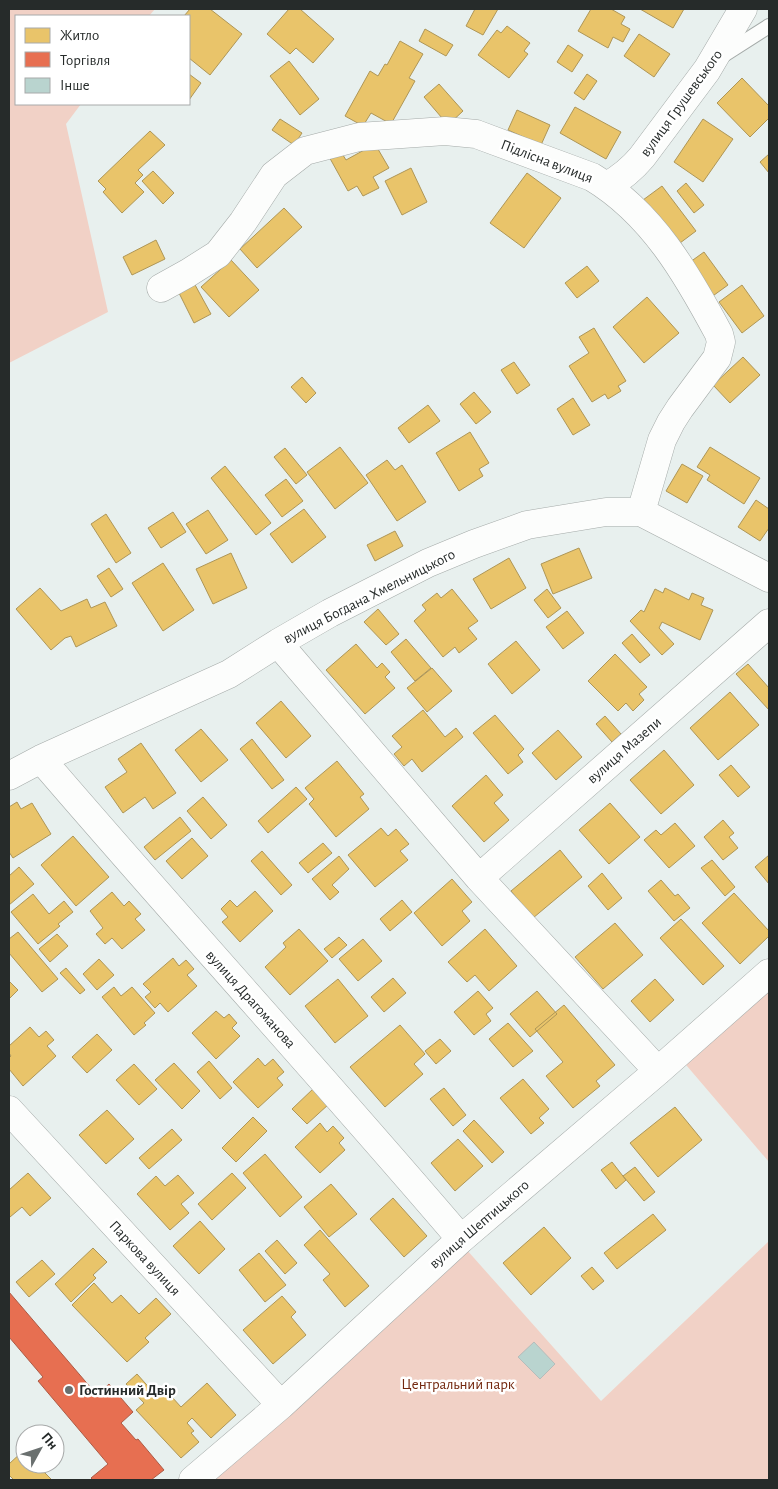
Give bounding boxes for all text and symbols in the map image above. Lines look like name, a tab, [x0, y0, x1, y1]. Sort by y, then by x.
legend	[15, 15, 190, 105]
text: Житло	[60, 28, 99, 43]
street label: вулиця Грушевського	[638, 47, 725, 160]
text: Торгівля	[60, 53, 110, 68]
text: Інше	[60, 78, 90, 93]
street label: Підлісна вулиця	[499, 137, 595, 186]
street label: вулиця Богдана Хмельницького	[281, 547, 458, 646]
street label: вулиця Мазепи	[584, 714, 664, 786]
street label: вулиця Драгоманова	[203, 947, 298, 1051]
street label: вулиця Шептицького	[427, 1177, 532, 1272]
street label: Паркова вулиця	[106, 1218, 183, 1299]
park label: Центральний парк	[401, 1377, 515, 1392]
place label: Гостинний Двір	[79, 1383, 176, 1398]
marker: Гостинний Двір	[63, 1384, 75, 1396]
north arrow	[15, 1424, 65, 1474]
text: Пн	[38, 1430, 60, 1452]

